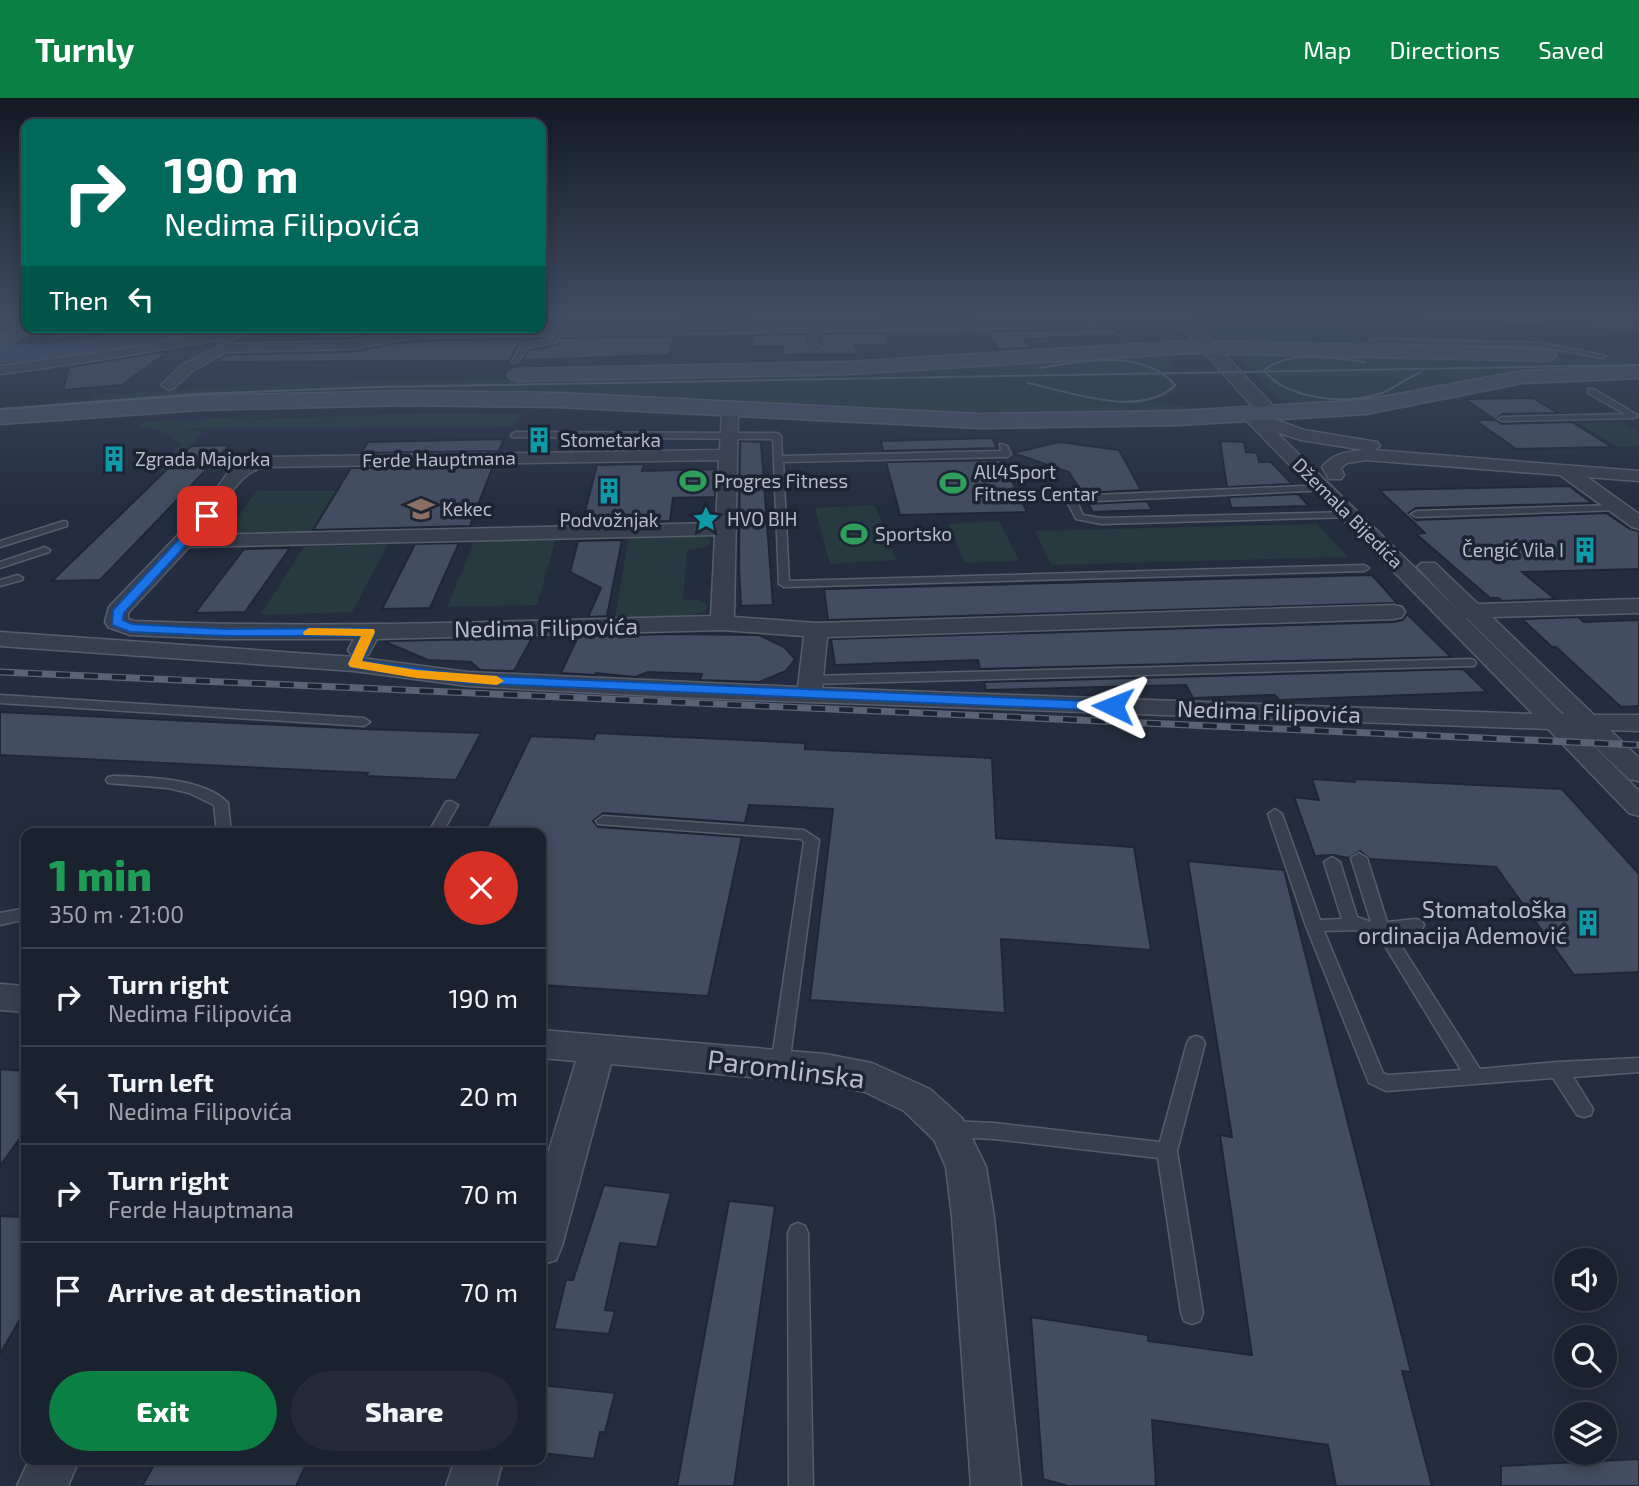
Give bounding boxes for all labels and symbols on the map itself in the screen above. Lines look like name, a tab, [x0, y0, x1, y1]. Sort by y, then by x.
building icon: Stometarka	[524, 425, 554, 455]
place label: Stometarka	[560, 428, 661, 451]
building icon: Zgrada Majorka	[99, 444, 129, 474]
street label: Ferde Hauptmana	[362, 446, 516, 471]
place label: Zgrada Majorka	[135, 447, 270, 470]
street label: Džemala Bijedića	[1288, 453, 1408, 573]
place label: All4Sport Fitness Centar	[974, 460, 1099, 505]
sports icon: Progres Fitness	[678, 466, 708, 496]
sports icon: All4Sport Fitness Centar	[938, 468, 968, 498]
place label: Progres Fitness	[714, 469, 848, 492]
building icon: Podvožnjak	[594, 476, 624, 506]
pin	[177, 486, 237, 546]
school or university icon: Kekec	[406, 494, 436, 524]
place label: Kekec	[442, 497, 492, 520]
place icon: HVO BIH	[691, 504, 721, 534]
place label: HVO BIH	[727, 507, 798, 530]
place label: Podvožnjak	[559, 508, 659, 531]
sports icon: Sportsko	[839, 519, 869, 549]
place label: Sportsko	[875, 522, 952, 545]
building icon: Čengić Vila I	[1570, 535, 1600, 565]
place label: Čengić Vila I	[1462, 538, 1564, 561]
street label: Nedima Filipovića	[454, 611, 638, 643]
position arrow	[1076, 669, 1150, 743]
street label: Nedima Filipovića	[1177, 694, 1361, 728]
place label: Stomatološka ordinacija Ademović	[1358, 895, 1567, 949]
building icon: Stomatološka ordinacija Ademović	[1573, 908, 1603, 938]
street label: Paromlinska	[705, 1041, 867, 1095]

